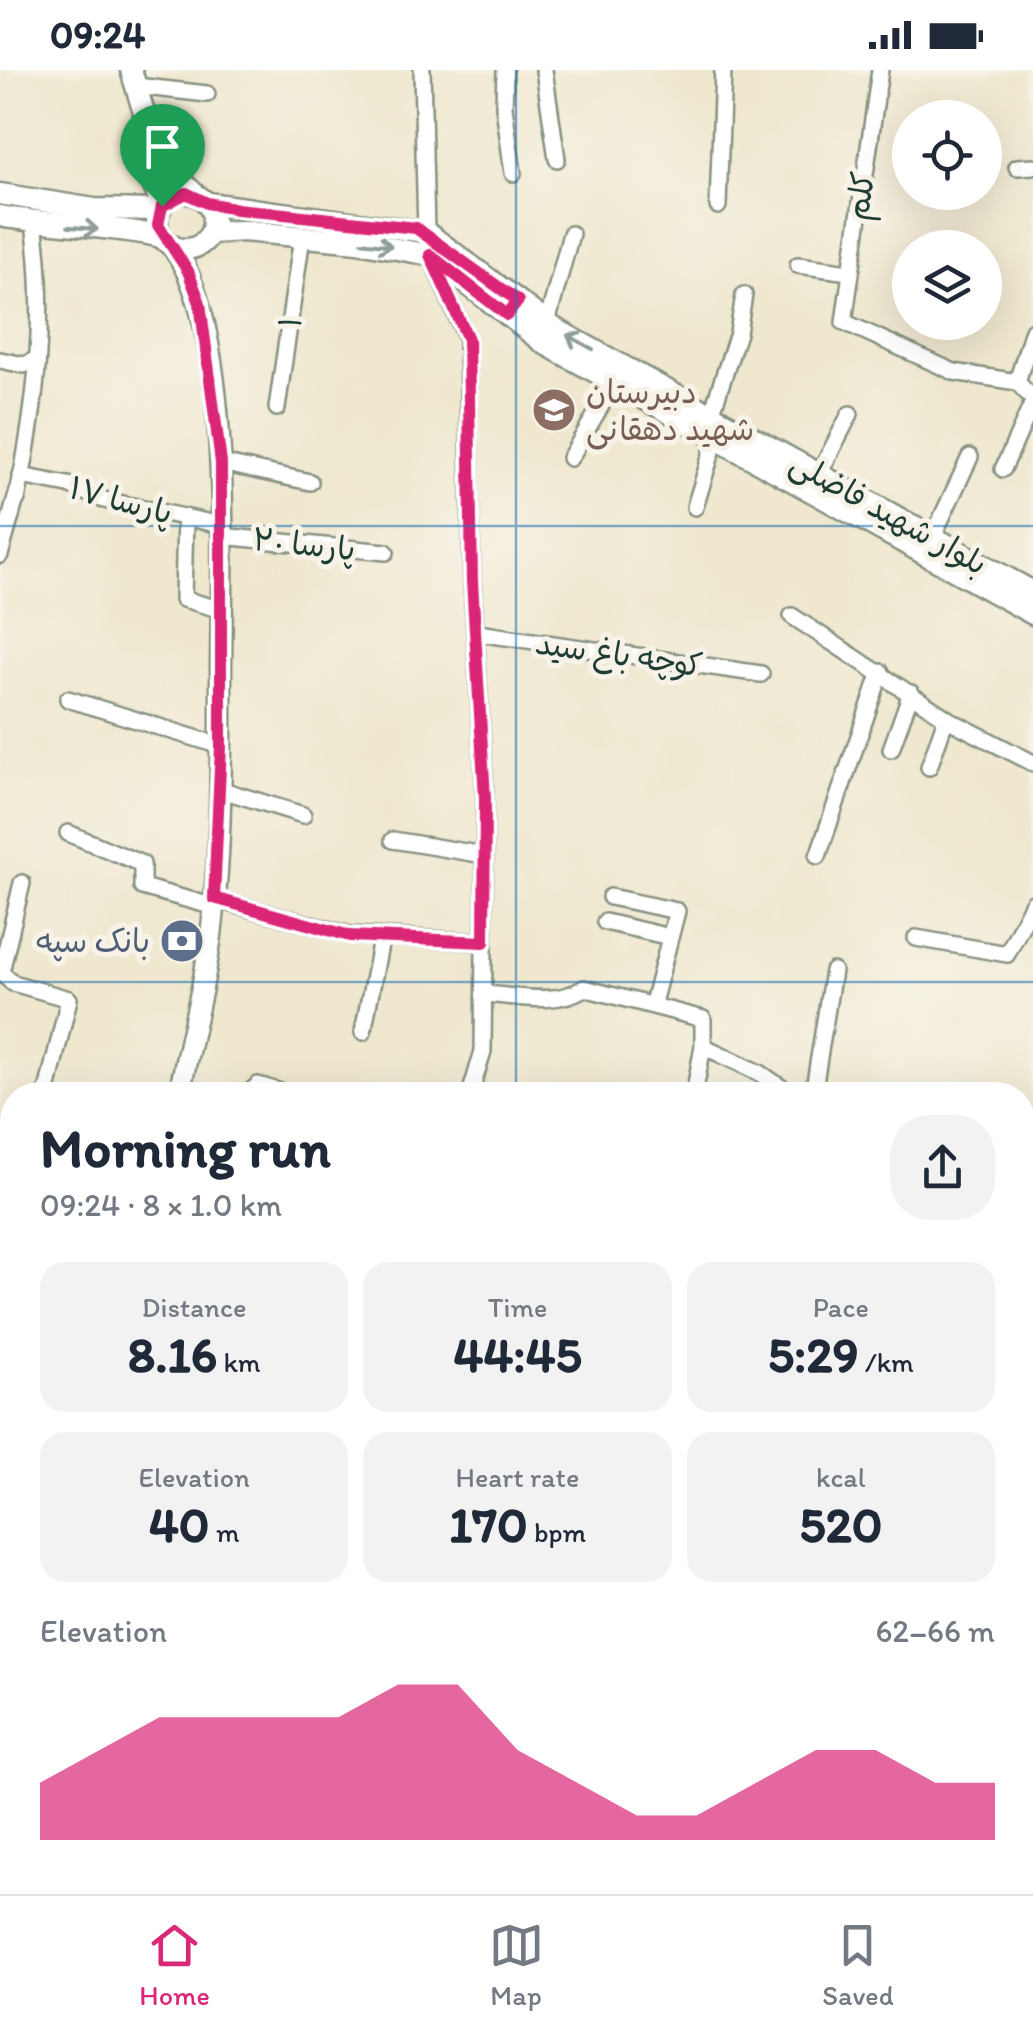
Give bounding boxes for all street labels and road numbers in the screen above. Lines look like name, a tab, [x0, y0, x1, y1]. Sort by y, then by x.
street label: کلم	[837, 169, 887, 224]
street label: ۱	[270, 314, 310, 330]
street label: بلوار شهید فاضلی	[783, 443, 994, 584]
street label: پارسا ۱۷	[65, 468, 177, 534]
street label: پارسا ۲۰	[250, 520, 357, 570]
street label: کوچه باغ سید	[532, 623, 705, 689]

